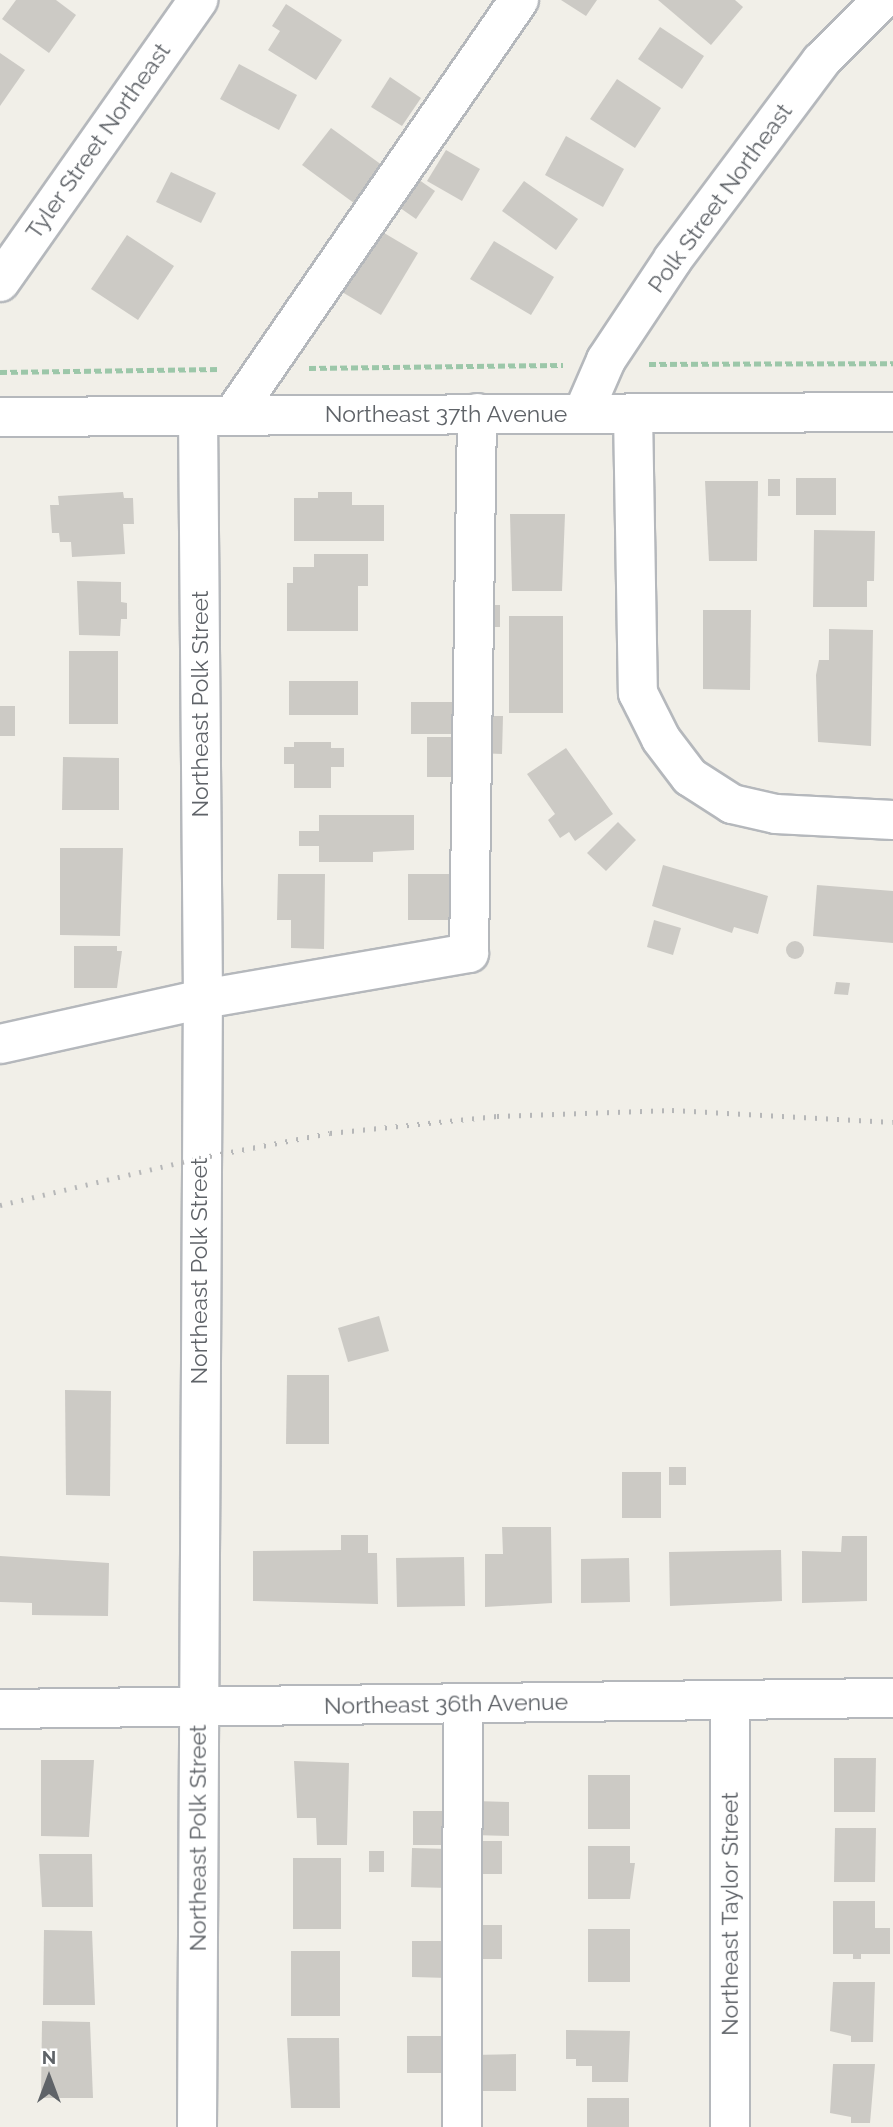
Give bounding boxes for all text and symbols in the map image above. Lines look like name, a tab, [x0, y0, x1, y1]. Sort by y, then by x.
street label: Tyler Street Northeast	[20, 38, 176, 244]
street label: Polk Street Northeast	[642, 98, 798, 298]
street label: Northeast 37th Avenue	[324, 400, 568, 428]
street label: Northeast Polk Street	[186, 591, 214, 817]
street label: Northeast Polk Street	[185, 1158, 213, 1384]
street label: Northeast 36th Avenue	[323, 1688, 569, 1720]
street label: Northeast Polk Street	[184, 1725, 212, 1951]
street label: Northeast Taylor Street	[716, 1791, 744, 2037]
north arrow	[14, 2043, 84, 2113]
text: N	[42, 2046, 56, 2068]

